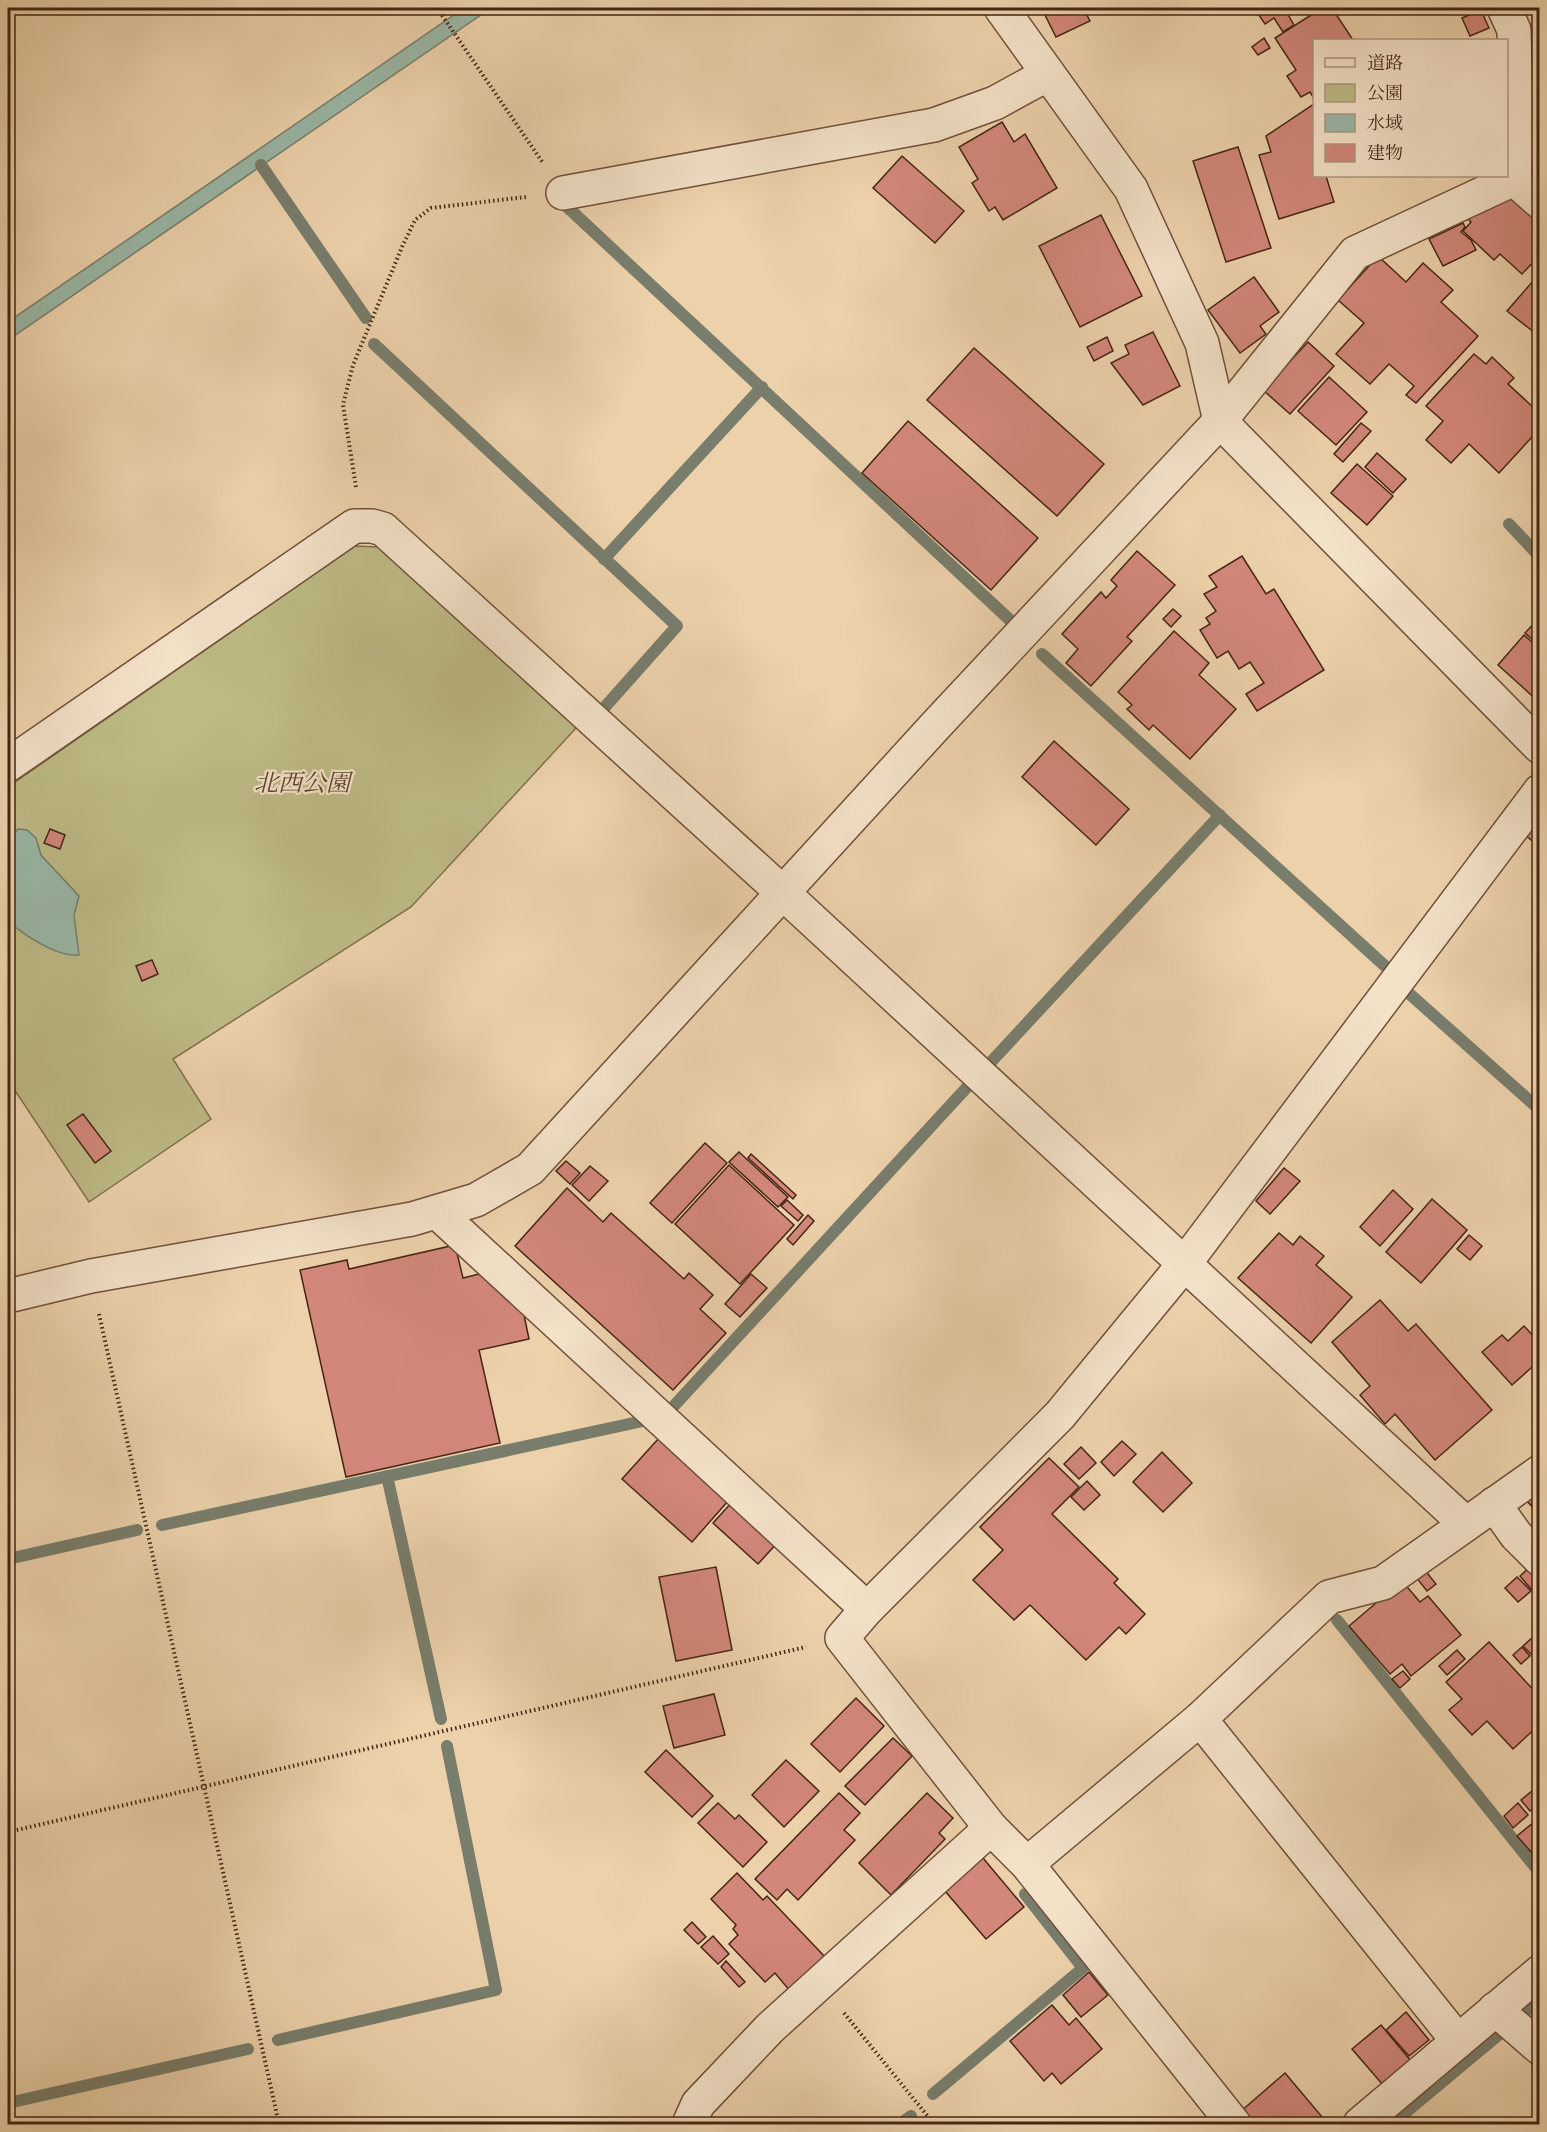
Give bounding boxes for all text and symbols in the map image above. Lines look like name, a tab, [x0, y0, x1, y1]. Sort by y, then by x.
legend	[1313, 39, 1508, 177]
text: 道路	[1367, 49, 1403, 76]
text: 公園	[1367, 79, 1403, 106]
text: 水域	[1367, 109, 1403, 136]
text: 建物	[1367, 139, 1403, 166]
park label: 北西公園	[254, 765, 354, 800]

